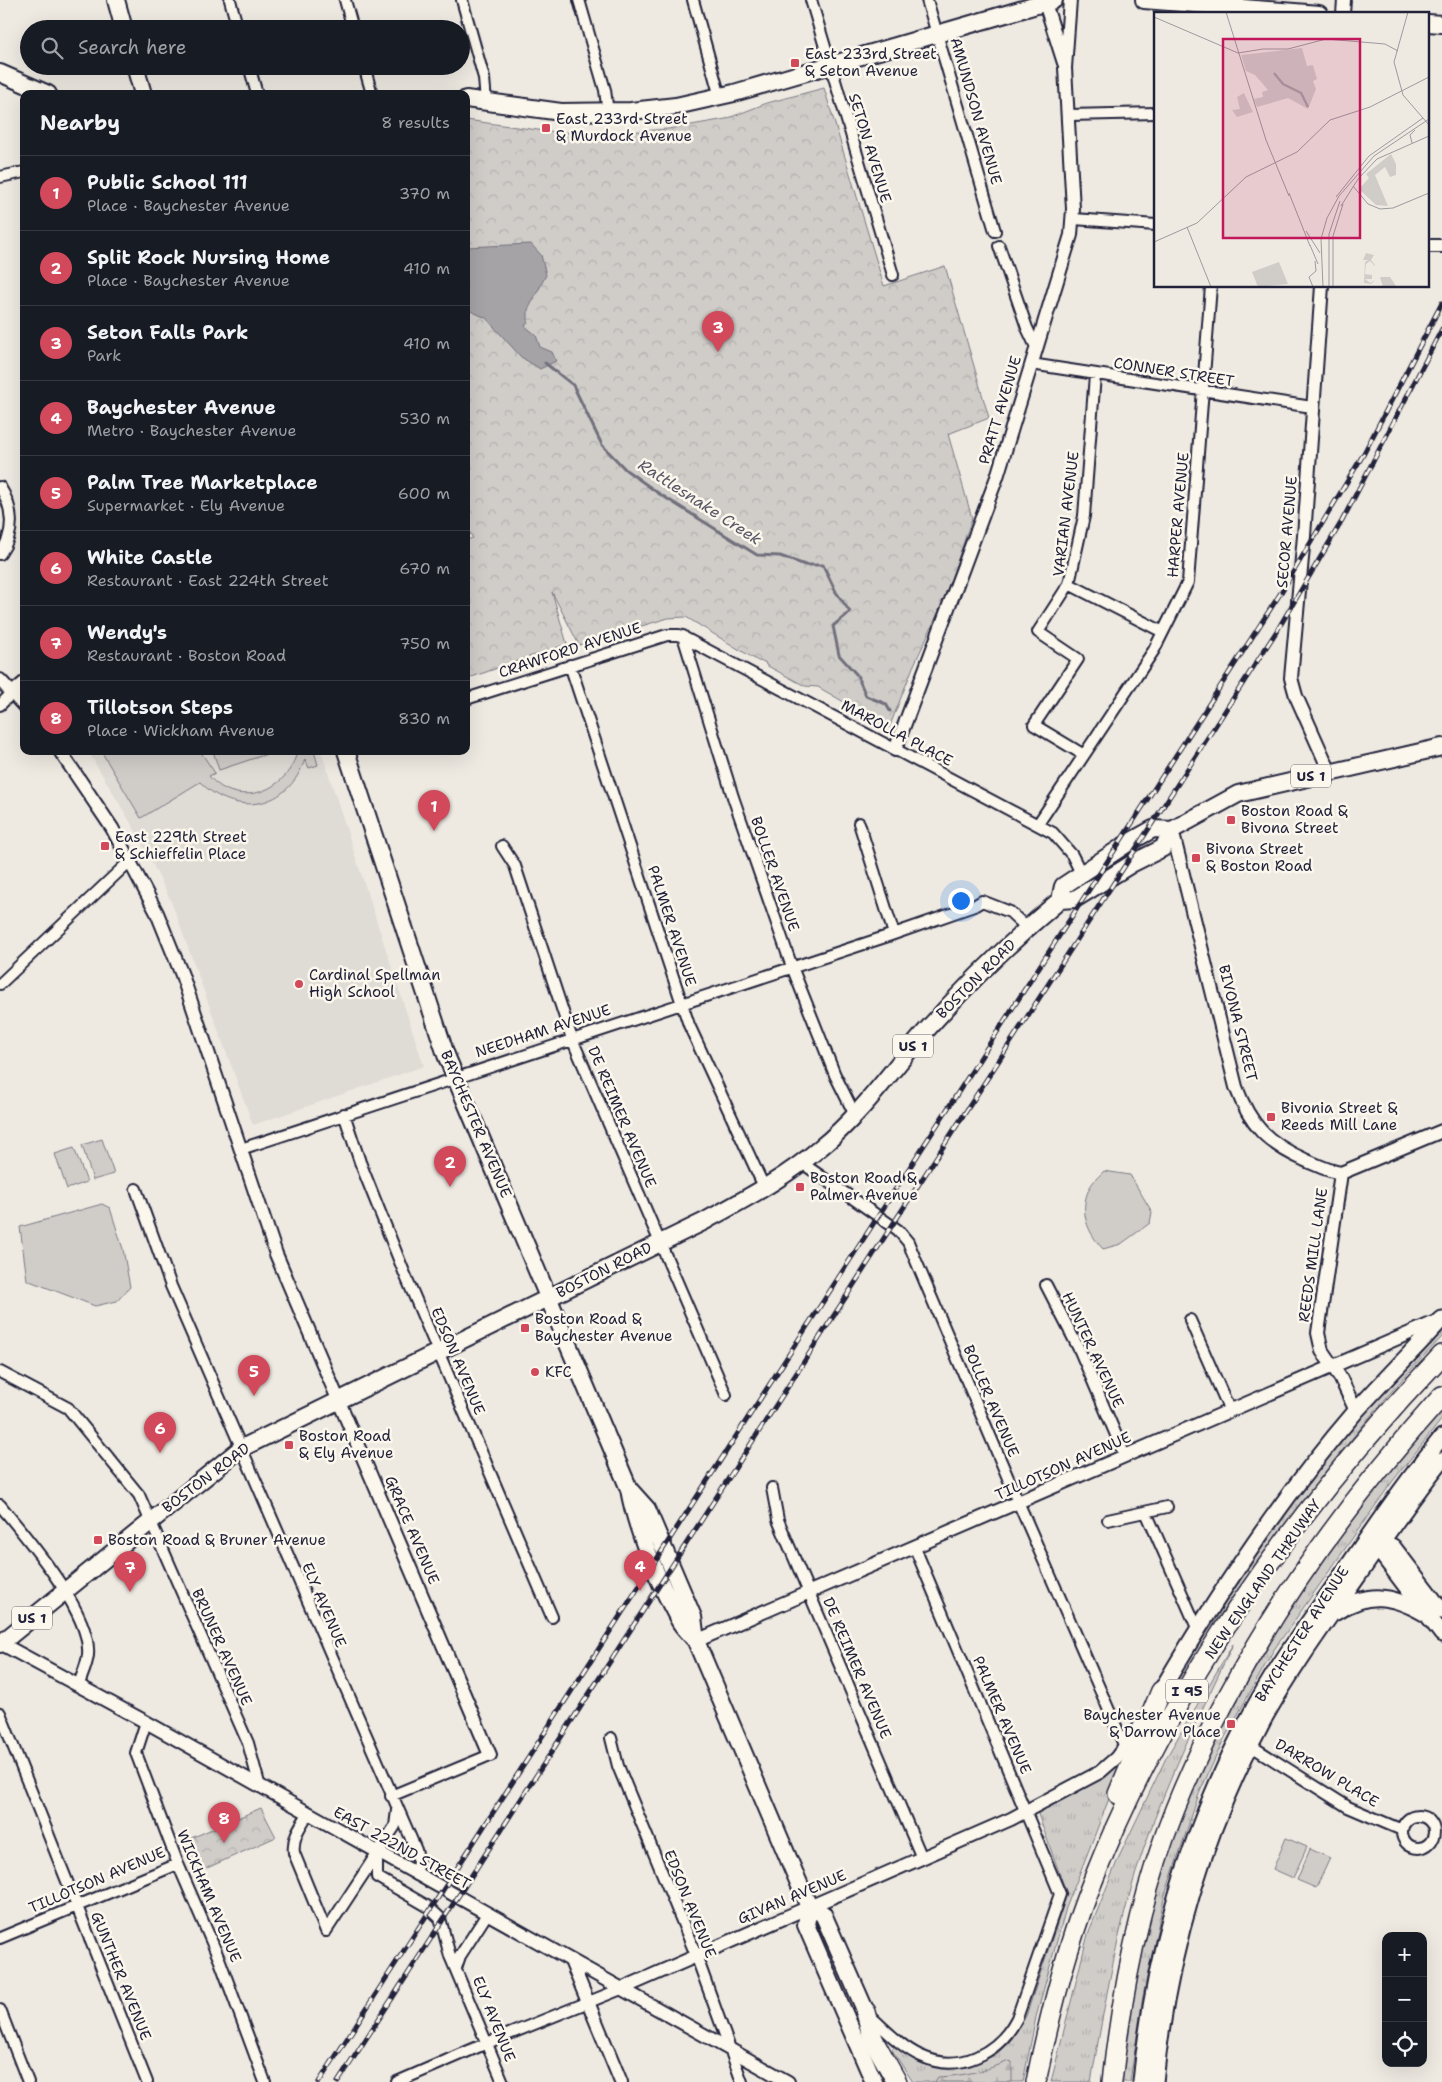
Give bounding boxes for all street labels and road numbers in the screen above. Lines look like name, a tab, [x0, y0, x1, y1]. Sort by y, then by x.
street label: AMUNDSON AVENUE	[945, 35, 1007, 187]
street label: SETON AVENUE	[844, 91, 896, 205]
street label: PRATT AVENUE	[974, 353, 1026, 467]
street label: CONNER STREET	[1112, 353, 1236, 391]
street label: VARIAN AVENUE	[1048, 450, 1084, 578]
street label: HARPER AVENUE	[1163, 451, 1193, 579]
street label: SECOR AVENUE	[1272, 475, 1302, 589]
street label: CRAWFORD AVENUE	[496, 617, 644, 683]
street label: MAROLLA PLACE	[838, 695, 956, 771]
road number: US 1	[1291, 764, 1331, 788]
street label: BOLLER AVENUE	[746, 814, 804, 934]
street label: PALMER AVENUE	[643, 863, 701, 989]
street label: BOSTON ROAD	[932, 935, 1020, 1023]
street label: BIVONA STREET	[1214, 963, 1262, 1083]
street label: NEEDHAM AVENUE	[473, 1000, 613, 1062]
road number: US 1	[893, 1034, 933, 1058]
street label: DE REIMER AVENUE	[583, 1043, 661, 1191]
street label: BAYCHESTER AVENUE	[436, 1047, 516, 1201]
street label: REEDS MILL LANE	[1294, 1187, 1332, 1323]
street label: BOSTON ROAD	[553, 1237, 655, 1303]
street label: HUNTER AVENUE	[1057, 1289, 1129, 1411]
street label: EDSON AVENUE	[426, 1304, 490, 1418]
street label: BOLLER AVENUE	[958, 1342, 1024, 1460]
street label: TILLOTSON AVENUE	[992, 1427, 1134, 1505]
street label: BOSTON ROAD	[158, 1438, 254, 1518]
street label: GRACE AVENUE	[380, 1473, 444, 1587]
street label: NEW ENGLAND THRUWAY	[1200, 1495, 1326, 1663]
street label: ELY AVENUE	[297, 1559, 351, 1651]
street label: BAYCHESTER AVENUE	[1250, 1562, 1354, 1706]
street label: BRUNER AVENUE	[187, 1585, 257, 1709]
street label: DE REIMER AVENUE	[818, 1594, 896, 1742]
road number: US 1	[12, 1606, 52, 1630]
street label: PALMER AVENUE	[968, 1653, 1036, 1777]
road number: I 95	[1166, 1680, 1208, 1702]
street label: DARROW PLACE	[1272, 1734, 1382, 1812]
street label: EAST 222ND STREET	[330, 1802, 474, 1894]
street label: WICKHAM AVENUE	[172, 1827, 246, 1965]
street label: TILLOTSON AVENUE	[26, 1842, 168, 1918]
street label: EDSON AVENUE	[659, 1847, 721, 1961]
street label: GIVAN AVENUE	[735, 1865, 849, 1929]
street label: GUNTHER AVENUE	[86, 1909, 156, 2043]
street label: ELY AVENUE	[468, 1973, 520, 2065]

